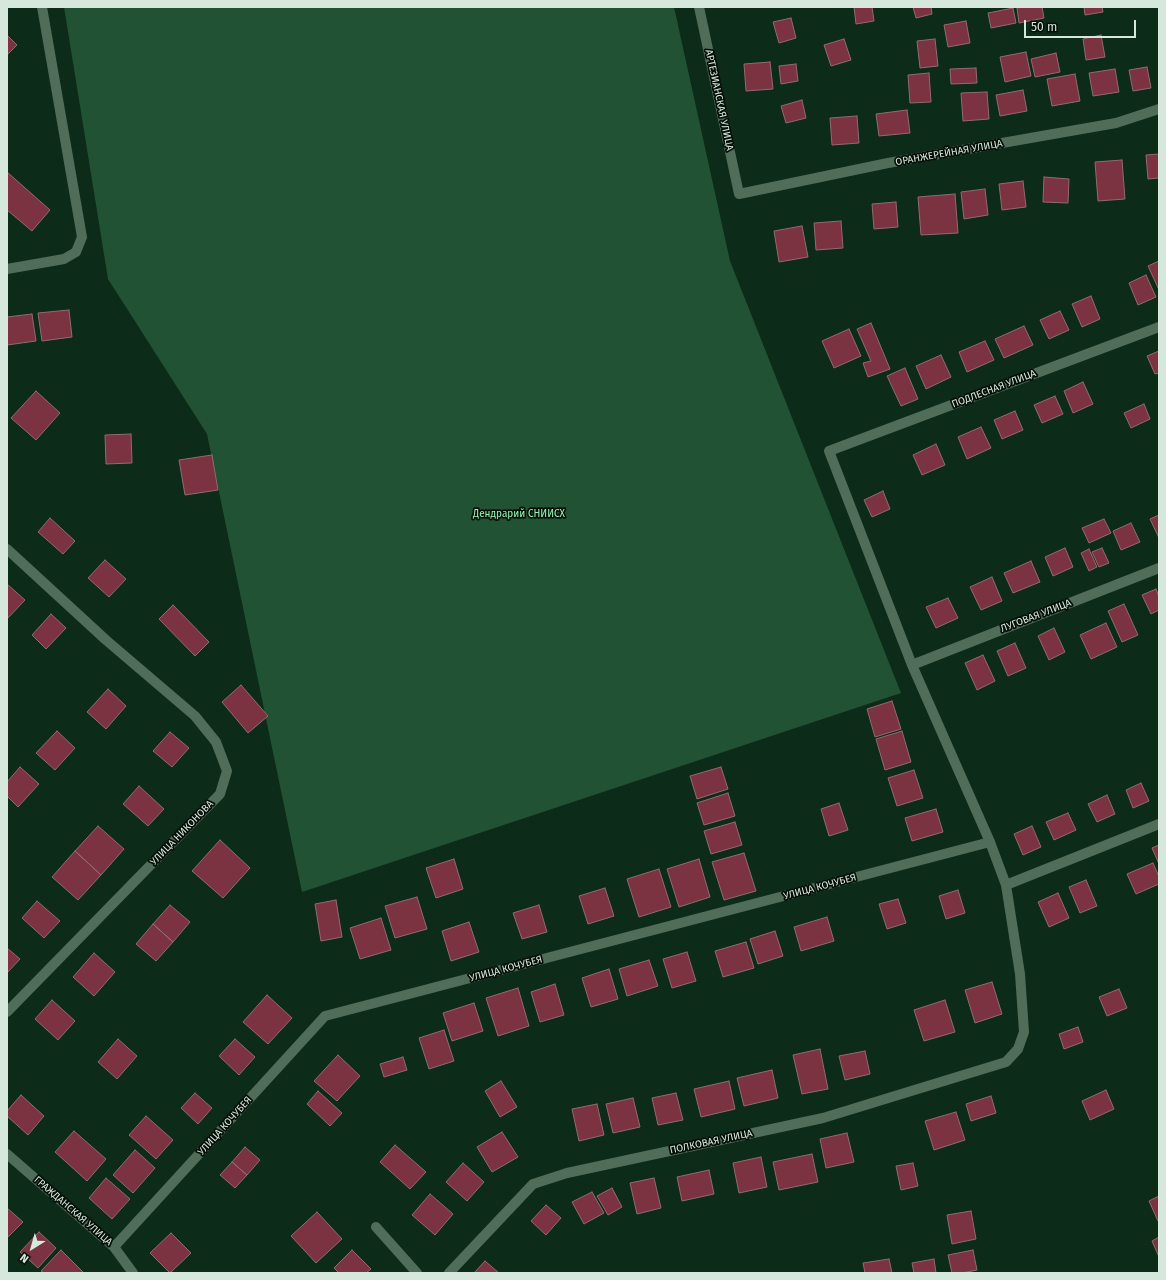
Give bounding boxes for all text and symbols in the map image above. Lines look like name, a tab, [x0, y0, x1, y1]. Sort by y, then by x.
scale bar	[1026, 12, 1138, 38]
text: 50 m	[1031, 20, 1057, 34]
street label: АРТЕЗИАНСКАЯ УЛИЦА	[702, 48, 736, 152]
street label: ОРАНЖЕРЕЙНАЯ УЛИЦА	[895, 138, 1003, 168]
street label: ПОДЛЕСНАЯ УЛИЦА	[950, 367, 1038, 411]
park label: Дендрарий СНИИСХ	[473, 508, 565, 520]
street label: ЛУГОВАЯ УЛИЦА	[999, 597, 1073, 635]
street label: УЛИЦА НИКОНОВА	[148, 798, 216, 868]
street label: УЛИЦА КОЧУБЕЯ	[782, 871, 858, 903]
street label: УЛИЦА КОЧУБЕЯ	[468, 953, 544, 985]
street label: УЛИЦА КОЧУБЕЯ	[195, 1094, 255, 1158]
street label: ПОЛКОВАЯ УЛИЦА	[669, 1127, 753, 1157]
street label: ГРАЖДАНСКАЯ УЛИЦА	[31, 1174, 115, 1248]
north arrow	[12, 1228, 52, 1268]
text: N	[18, 1251, 31, 1265]

